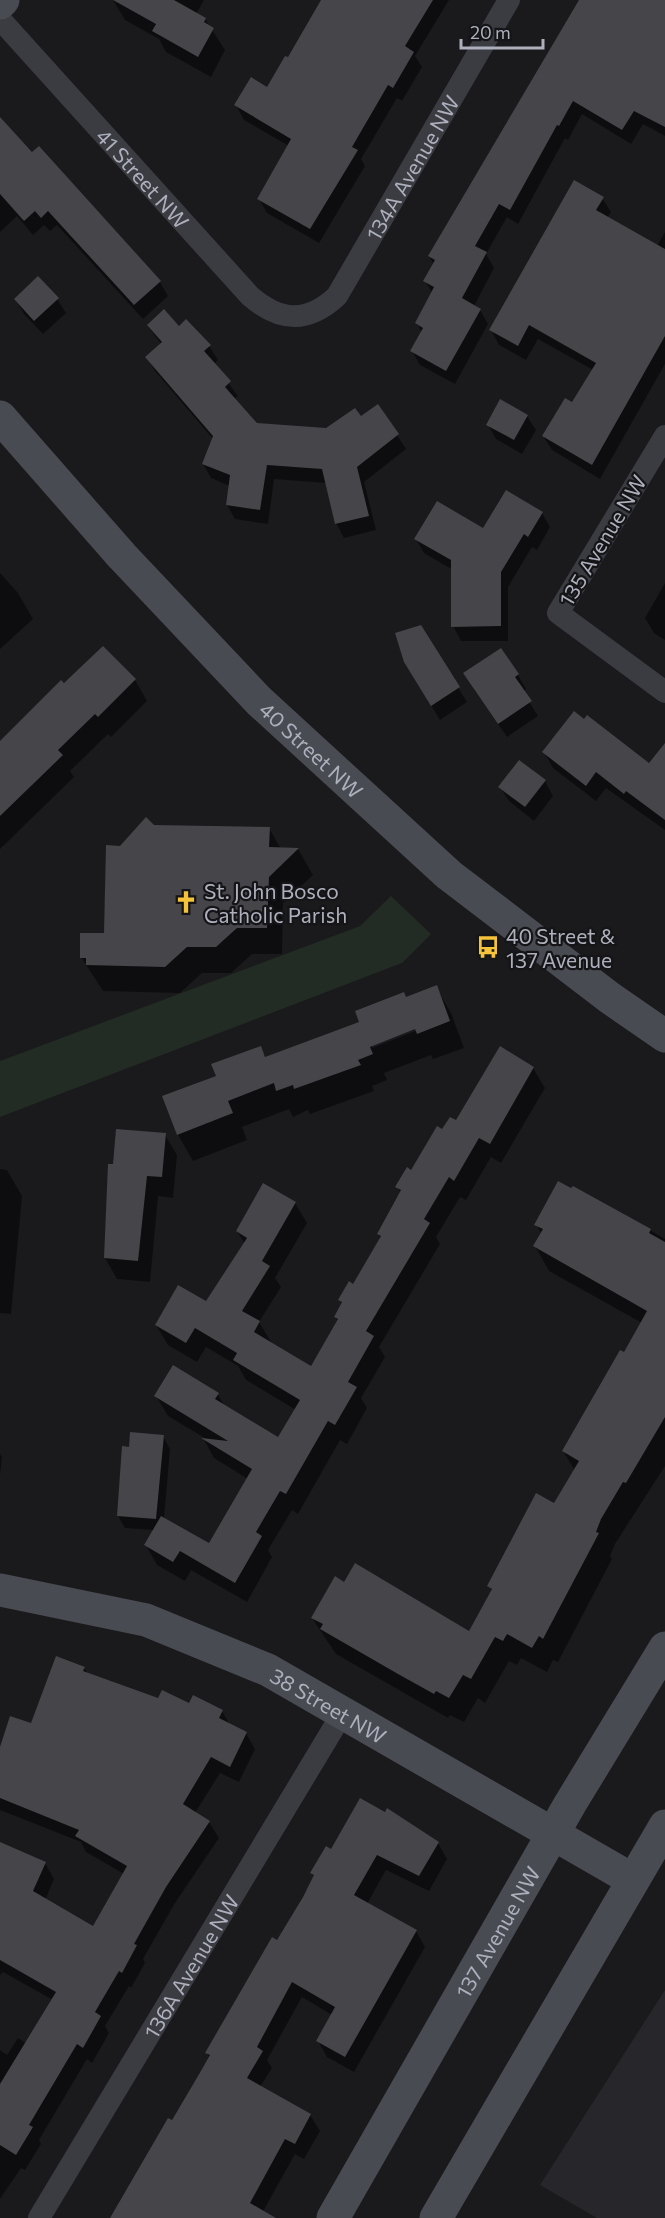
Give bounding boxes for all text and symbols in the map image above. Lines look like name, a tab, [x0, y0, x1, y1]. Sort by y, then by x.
scale bar	[461, 12, 544, 50]
text: 20 m	[470, 21, 511, 43]
street label: 134A Avenue NW	[360, 90, 464, 244]
street label: 41 Street NW	[92, 123, 195, 233]
street label: 135 Avenue NW	[553, 470, 651, 610]
street label: 40 Street NW	[255, 696, 369, 803]
place label: St. John Bosco Catholic Parish	[204, 878, 347, 927]
church icon: St. John Bosco Catholic Parish	[173, 889, 199, 915]
place label: 40 Street & 137 Avenue	[506, 923, 616, 972]
bus stop icon: 40 Street & 137 Avenue	[475, 934, 501, 960]
street label: 38 Street NW	[266, 1662, 391, 1748]
street label: 137 Avenue NW	[449, 1861, 544, 2002]
street label: 136A Avenue NW	[138, 1890, 243, 2042]

